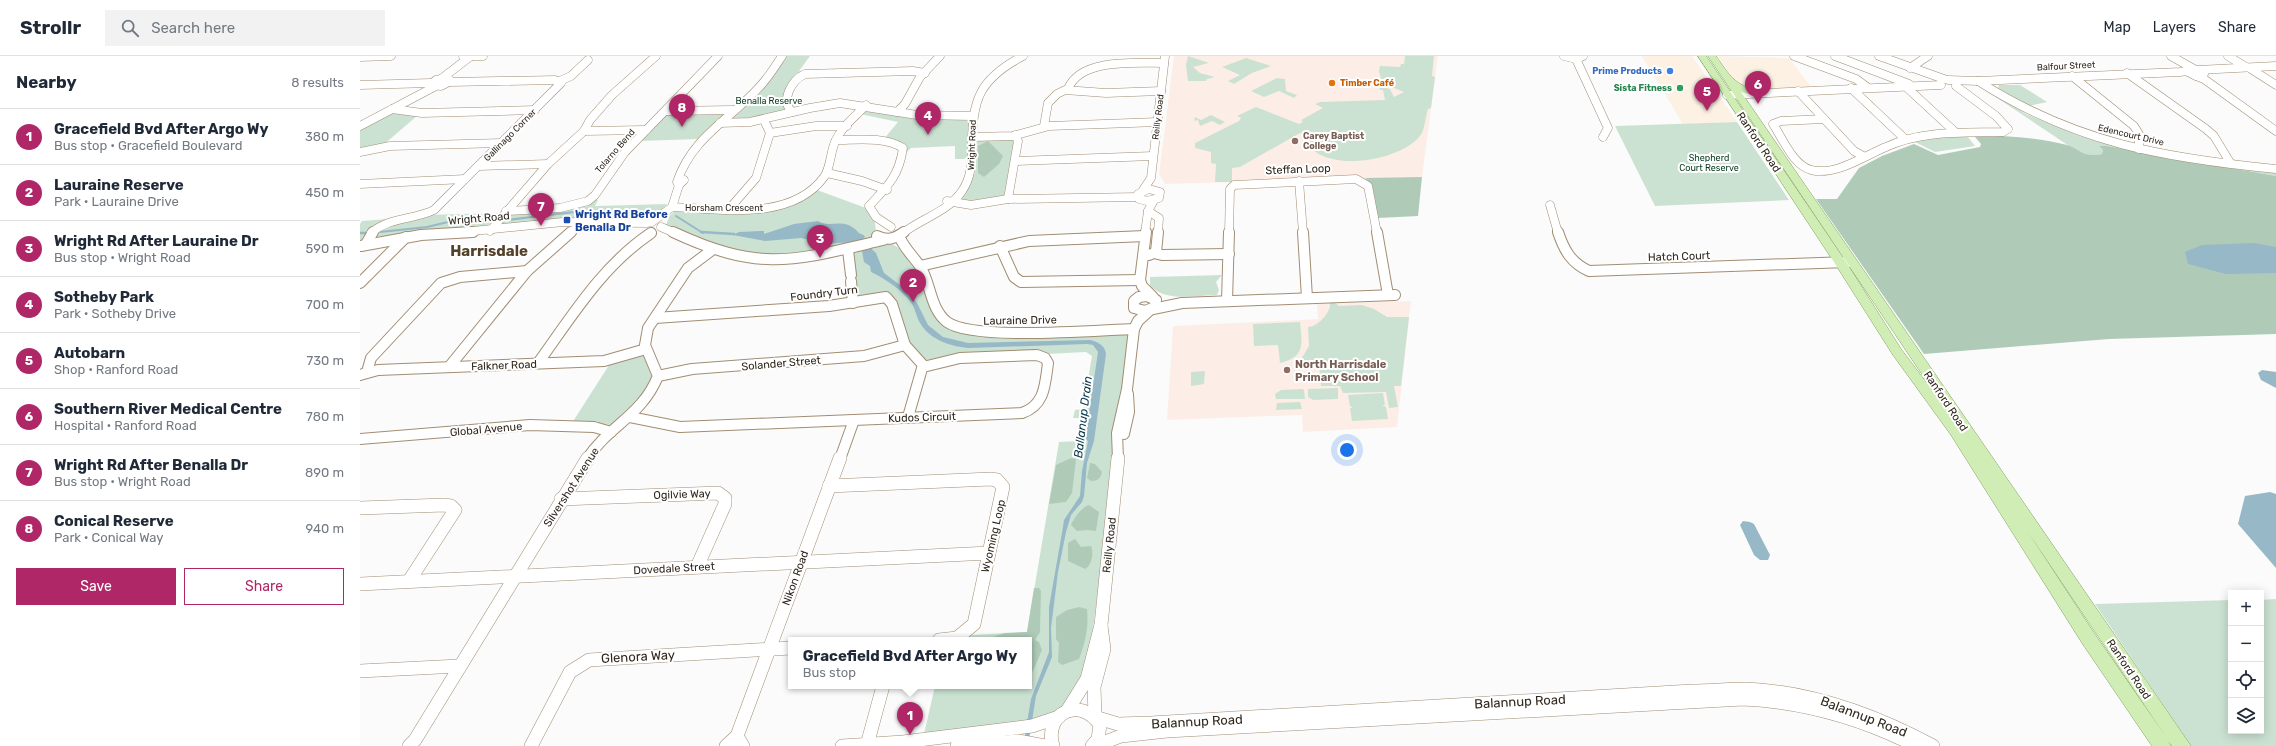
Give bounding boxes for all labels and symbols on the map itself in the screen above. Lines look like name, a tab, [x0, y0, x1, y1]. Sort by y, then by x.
street label: Balfour Street	[2036, 59, 2096, 73]
place label: Prime Products	[1592, 66, 1662, 76]
marker: Prime Products	[1665, 66, 1675, 76]
pin: 6	[1745, 71, 1771, 104]
marker: Timber Café	[1327, 78, 1337, 88]
place label: Timber Café	[1340, 78, 1395, 88]
pin: 5	[1694, 78, 1720, 111]
place label: Sista Fitness	[1614, 83, 1672, 93]
marker: Sista Fitness	[1675, 83, 1685, 93]
pin: 8	[669, 94, 695, 127]
street label: Reilly Road	[1150, 94, 1166, 140]
park label: Benalla Reserve	[736, 96, 802, 106]
pin: 4	[915, 102, 941, 135]
street label: Gallinago Corner	[482, 107, 538, 163]
street label: Ranford Road	[1734, 110, 1783, 175]
street label: Wright Road	[966, 120, 978, 170]
street label: Edencourt Drive	[2097, 123, 2165, 147]
street label: Tolarno Bend	[593, 127, 637, 175]
place label: Carey Baptist College	[1303, 131, 1364, 152]
marker: Carey Baptist College	[1290, 136, 1300, 146]
park label: Shepherd Court Reserve	[1679, 153, 1739, 173]
street label: Steffan Loop	[1265, 162, 1331, 177]
pin: 7	[528, 193, 554, 226]
street label: Horsham Crescent	[685, 203, 764, 213]
place label: Wright Rd Before Benalla Dr	[575, 208, 668, 234]
street label: Wright Road	[448, 209, 510, 228]
marker: Wright Rd Before Benalla Dr	[562, 215, 572, 225]
pin: 3	[807, 225, 833, 258]
district label: Harrisdale	[450, 242, 528, 260]
street label: Hatch Court	[1648, 249, 1711, 264]
pin: 2	[900, 269, 926, 302]
street label: Foundry Turn	[790, 283, 858, 304]
street label: Lauraine Drive	[983, 313, 1057, 328]
street label: Solander Street	[741, 353, 822, 373]
street label: Falkner Road	[471, 358, 537, 373]
place label: North Harrisdale Primary School	[1295, 358, 1387, 384]
marker: North Harrisdale Primary School	[1282, 365, 1292, 375]
street label: Ranford Road	[1921, 369, 1970, 434]
water label: Ballanup Drain	[1071, 375, 1095, 459]
street label: Kudos Circuit	[888, 410, 957, 425]
street label: Global Avenue	[449, 420, 523, 439]
your location	[1337, 440, 1357, 460]
street label: Silvershot Avenue	[541, 445, 602, 529]
street label: Ogilvie Way	[653, 487, 711, 502]
street label: Wyoming Loop	[979, 498, 1008, 574]
street label: Reilly Road	[1100, 517, 1119, 574]
street label: Nikon Road	[780, 549, 811, 607]
street label: Dovedale Street	[633, 560, 716, 577]
street label: Ranford Road	[2104, 637, 2153, 702]
street label: Glenora Way	[601, 647, 675, 666]
street label: Balannup Road	[1474, 692, 1566, 711]
street label: Balannup Road	[1818, 693, 1909, 740]
pin: 1	[897, 702, 923, 735]
street label: Balannup Road	[1151, 712, 1243, 731]

